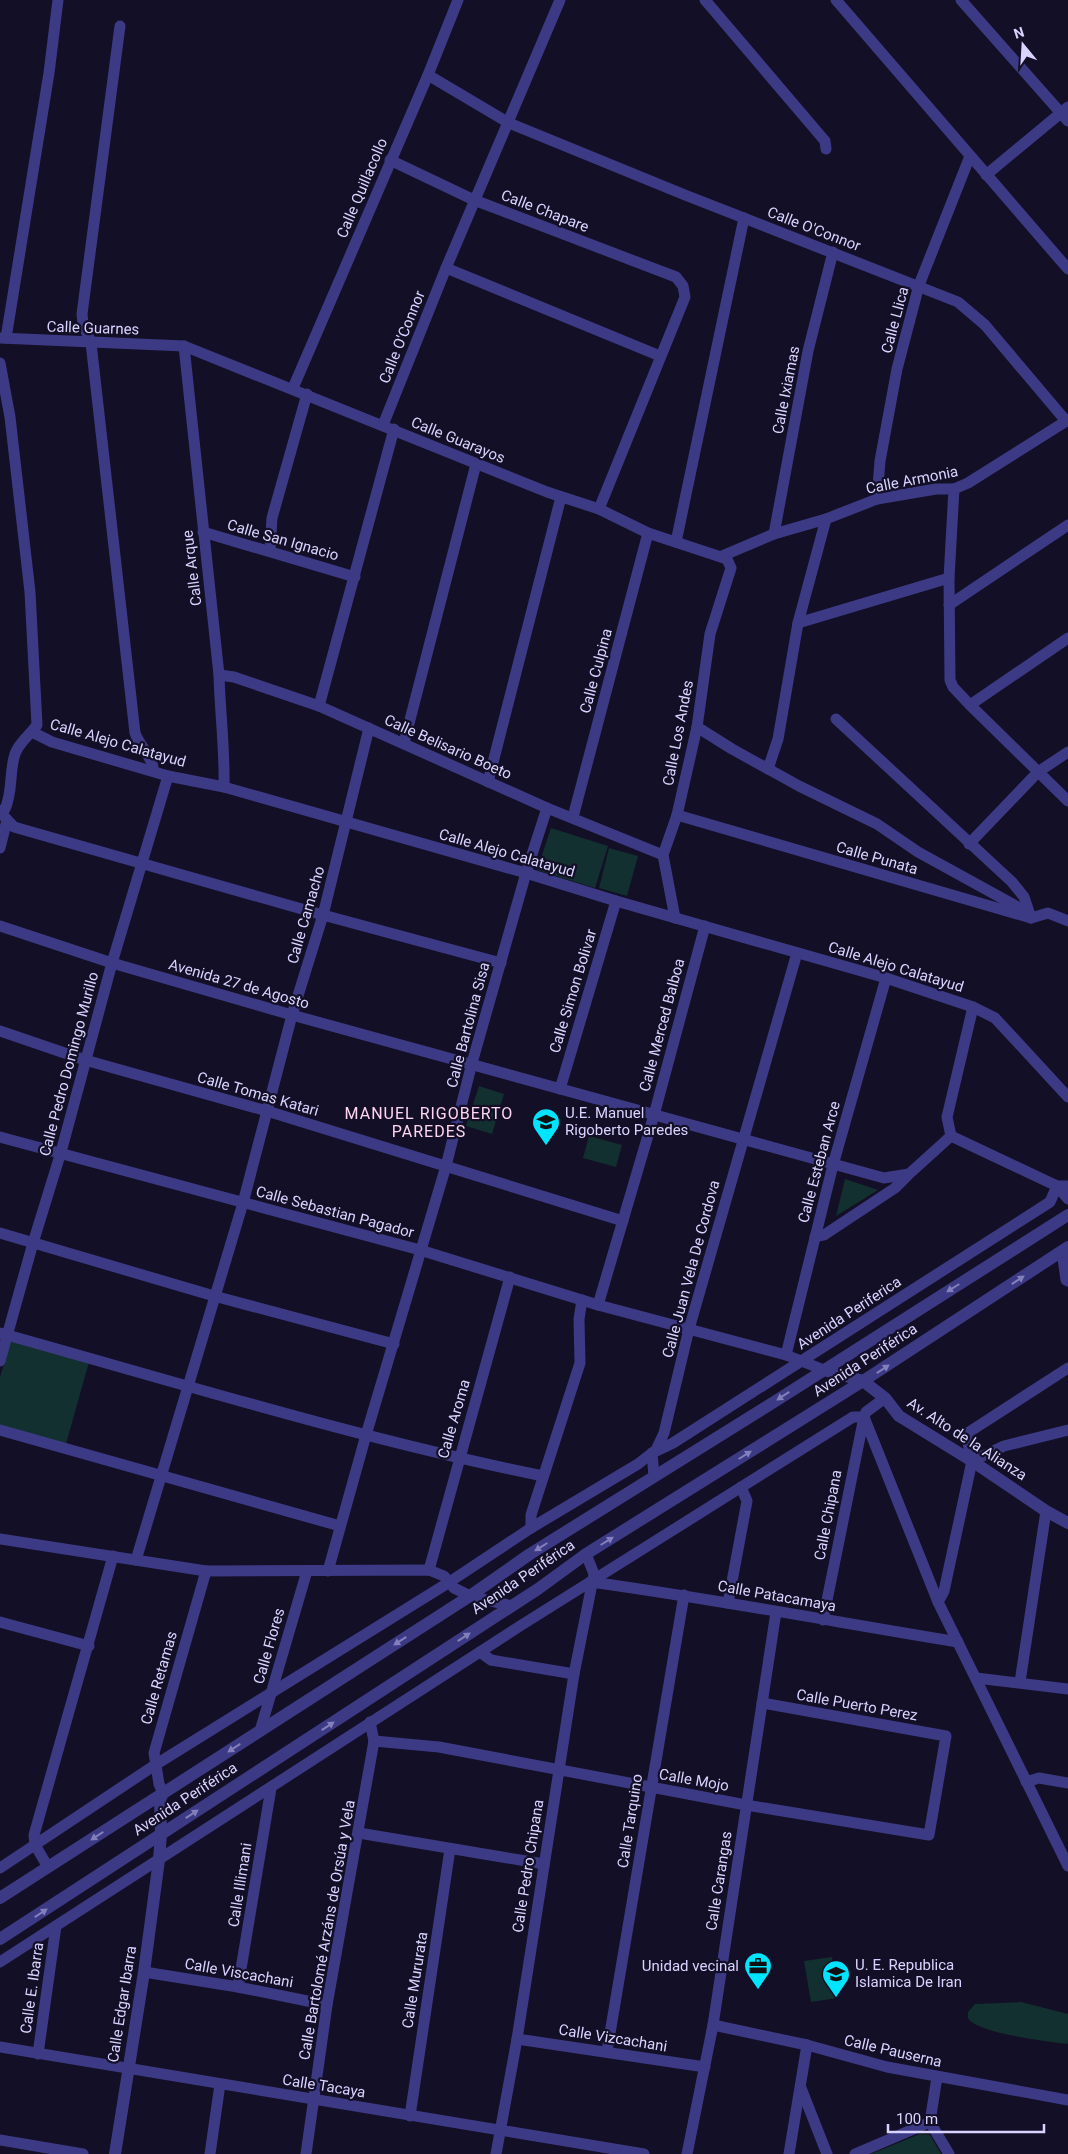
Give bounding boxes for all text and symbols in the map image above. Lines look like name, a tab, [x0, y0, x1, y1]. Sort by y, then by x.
north arrow	[998, 20, 1048, 70]
text: N	[1012, 23, 1026, 42]
street label: Calle Quillacollo	[333, 135, 391, 241]
street label: Calle Chapare	[499, 186, 591, 236]
street label: Calle O'Connor	[765, 203, 863, 255]
street label: Calle Llica	[877, 285, 913, 355]
street label: Calle O'Connor	[375, 288, 429, 386]
street label: Calle Guarnes	[46, 317, 140, 339]
street label: Calle Ixiamas	[769, 344, 803, 436]
street label: Calle Guarayos	[408, 413, 508, 467]
street label: Calle Armonia	[864, 462, 960, 498]
street label: Calle San Ignacio	[225, 516, 341, 564]
street label: Calle Arque	[178, 529, 206, 607]
street label: Calle Culpina	[576, 627, 616, 715]
street label: Calle Los Andes	[659, 679, 697, 787]
street label: Calle Belisario Boeto	[381, 711, 515, 783]
street label: Calle Alejo Calatayud	[48, 715, 188, 771]
street label: Calle Alejo Calatayud	[437, 825, 577, 881]
street label: Calle Punata	[834, 838, 920, 878]
street label: Calle Camacho	[283, 864, 329, 966]
street label: Calle Simon Bolivar	[546, 927, 600, 1055]
street label: Calle Alejo Calatayud	[826, 938, 966, 996]
street label: Avenida 27 de Agosto	[167, 955, 311, 1013]
street label: Calle Merced Balboa	[636, 956, 688, 1094]
street label: Calle Bartolina Sisa	[443, 960, 493, 1090]
street label: Calle Pedro Domingo Murillo	[36, 970, 102, 1158]
street label: Calle Tomas Katari	[195, 1068, 321, 1120]
street label: Calle Esteban Arce	[794, 1099, 844, 1225]
district label: MANUEL RIGOBERTO PAREDES	[345, 1104, 513, 1141]
place label: U.E. Manuel Rigoberto Paredes	[565, 1104, 688, 1139]
school or university icon: U.E. Manuel Rigoberto Paredes	[531, 1107, 561, 1146]
street label: Calle Juan Vela De Cordova	[659, 1178, 723, 1360]
street label: Calle Sebastian Pagador	[254, 1182, 416, 1242]
street label: Avenida Periferica	[794, 1273, 904, 1353]
one-way arrow	[1012, 1275, 1025, 1284]
one-way arrow	[946, 1283, 960, 1292]
street label: Avenida Periférica	[810, 1320, 920, 1400]
one-way arrow	[876, 1364, 889, 1373]
street label: Calle Aroma	[434, 1377, 474, 1461]
one-way arrow	[776, 1391, 790, 1401]
street label: Av. Alto de la Alianza	[904, 1394, 1030, 1484]
one-way arrow	[738, 1450, 752, 1460]
street label: Calle Chipana	[810, 1468, 846, 1562]
street label: Avenida Periférica	[468, 1536, 578, 1618]
one-way arrow	[601, 1536, 614, 1546]
one-way arrow	[535, 1542, 548, 1551]
street label: Calle Patacamaya	[716, 1577, 838, 1615]
street label: Calle Flores	[250, 1606, 288, 1686]
street label: Calle Retamas	[137, 1629, 181, 1727]
one-way arrow	[457, 1632, 471, 1642]
one-way arrow	[393, 1636, 406, 1646]
street label: Calle Puerto Perez	[795, 1685, 919, 1725]
one-way arrow	[321, 1721, 335, 1730]
one-way arrow	[227, 1743, 240, 1753]
street label: Avenida Periférica	[130, 1759, 240, 1839]
street label: Calle Mojo	[658, 1765, 730, 1795]
street label: Calle Tarquino	[614, 1773, 646, 1869]
street label: Calle Pedro Chipana	[509, 1798, 547, 1934]
street label: Calle Bartolomé Arzáns de Orsúa y Vela	[295, 1799, 359, 2061]
one-way arrow	[185, 1810, 198, 1819]
street label: Calle Carangas	[702, 1830, 736, 1932]
one-way arrow	[90, 1831, 104, 1841]
street label: Calle Illimani	[224, 1842, 256, 1928]
one-way arrow	[34, 1908, 48, 1917]
street label: Calle Mururata	[398, 1930, 432, 2030]
street label: Calle E. Ibarra	[17, 1941, 47, 2035]
street label: Calle Edgar Ibarra	[104, 1944, 140, 2064]
office icon: Unidad vecinal	[743, 1951, 773, 1990]
street label: Calle Viscachani	[183, 1955, 295, 1991]
place label: U. E. Republica Islamica De Iran	[855, 1956, 962, 1991]
place label: Unidad vecinal	[642, 1957, 739, 1975]
school or university icon: U. E. Republica Islamica De Iran	[821, 1959, 851, 1998]
street label: Calle Vizcachani	[557, 2021, 669, 2055]
street label: Calle Pauserna	[842, 2031, 944, 2071]
street label: Calle Tacaya	[281, 2071, 367, 2101]
scale bar	[888, 2102, 1044, 2134]
text: 100 m	[896, 2110, 938, 2128]

